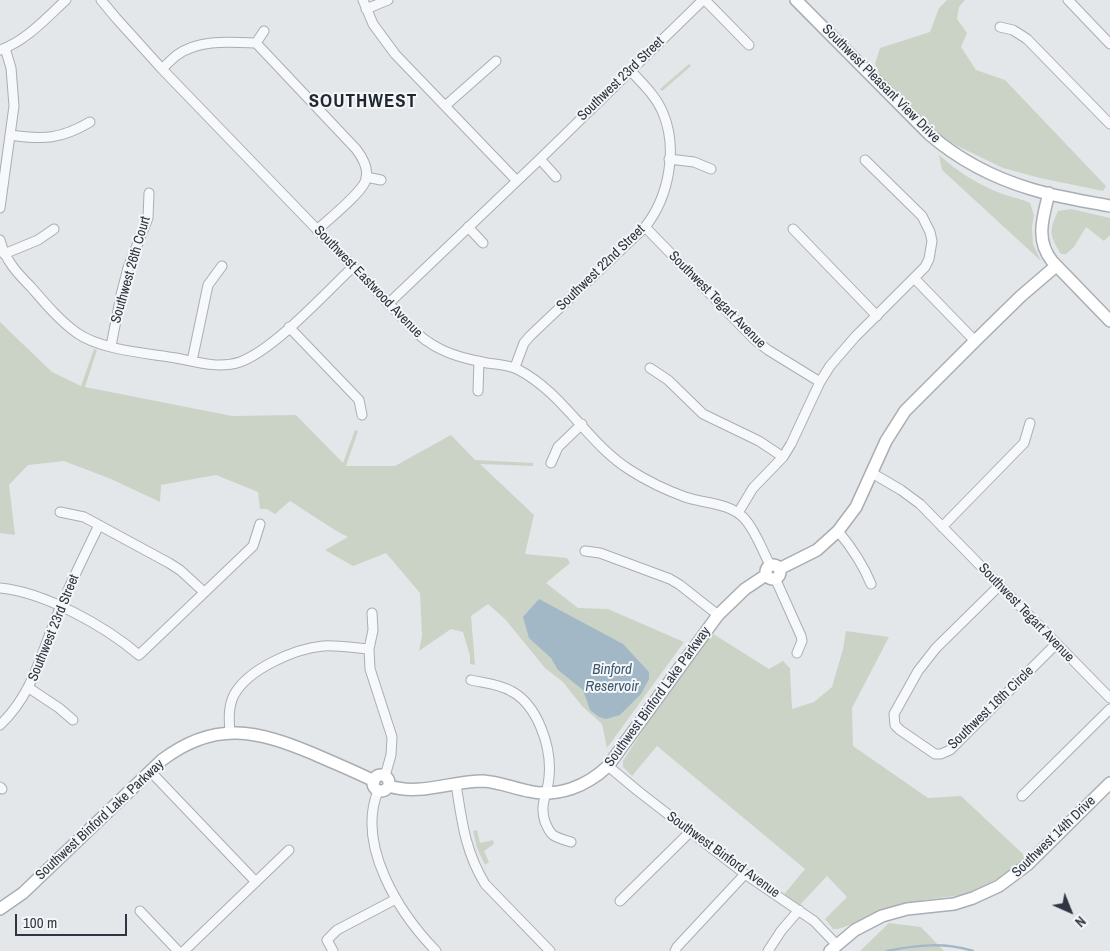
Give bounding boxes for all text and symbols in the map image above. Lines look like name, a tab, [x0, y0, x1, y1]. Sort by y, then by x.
street label: Southwest Pleasant View Drive	[818, 21, 944, 147]
street label: Southwest 23rd Street	[574, 34, 668, 124]
district label: SOUTHWEST	[308, 91, 418, 113]
street label: Southwest 26th Court	[108, 215, 154, 325]
street label: Southwest 22nd Street	[553, 222, 649, 314]
street label: Southwest Eastwood Avenue	[310, 223, 426, 341]
street label: Southwest Tegart Avenue	[665, 248, 769, 352]
street label: Southwest Tegart Avenue	[975, 560, 1077, 666]
street label: Southwest 23rd Street	[25, 572, 83, 684]
street label: Southwest Binford Lake Parkway	[602, 624, 714, 770]
water label: Binford Reservoir	[585, 661, 639, 696]
street label: Southwest 16th Circle	[945, 663, 1037, 753]
street label: Southwest Binford Lake Parkway	[32, 756, 168, 884]
street label: Southwest 14th Drive	[1009, 793, 1099, 881]
street label: Southwest Binford Avenue	[663, 808, 783, 902]
north arrow	[1045, 886, 1095, 936]
scale bar	[18, 904, 130, 936]
text: 100 m	[23, 912, 57, 933]
text: N	[1071, 912, 1090, 931]

